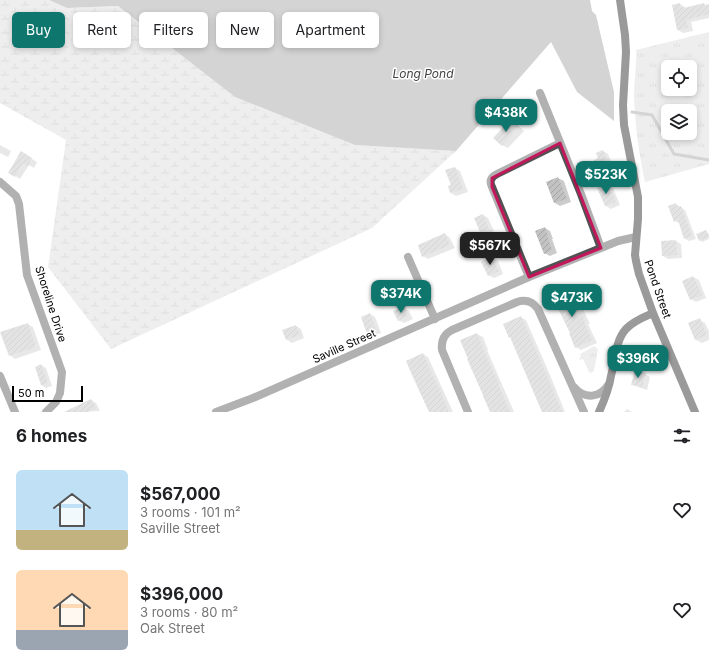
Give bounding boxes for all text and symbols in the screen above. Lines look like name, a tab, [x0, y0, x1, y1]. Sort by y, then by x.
chip: Buy	[12, 12, 65, 48]
chip: Rent	[73, 12, 131, 48]
chip: Filters	[139, 12, 208, 48]
chip: New	[216, 12, 274, 48]
chip: Apartment	[282, 12, 379, 48]
map controls	[661, 60, 697, 140]
button: locate	[661, 60, 697, 96]
water label: Long Pond	[392, 66, 454, 81]
pin: $438K	[478, 99, 534, 133]
text: $438K	[484, 104, 528, 120]
button: layers	[661, 104, 697, 140]
pin: $523K	[578, 161, 634, 195]
text: $523K	[585, 166, 627, 182]
pin: $567K	[462, 232, 518, 266]
text: $567K	[469, 237, 511, 253]
street label: Pond Street	[641, 258, 675, 320]
street label: Shoreline Drive	[32, 264, 70, 344]
pin: $374K	[373, 280, 429, 314]
pin: $473K	[544, 284, 600, 318]
text: $374K	[380, 285, 422, 301]
text: $473K	[551, 289, 593, 305]
street label: Saville Street	[310, 326, 378, 366]
pin: $396K	[610, 345, 666, 379]
text: $396K	[616, 350, 660, 366]
scale bar	[12, 384, 83, 403]
text: 50 m	[18, 386, 44, 400]
icon: filters	[671, 425, 693, 447]
text: 6 homes	[16, 426, 87, 446]
text: $567,000	[140, 484, 220, 504]
icon: home	[48, 486, 96, 534]
icon: heart	[671, 499, 693, 521]
text: 3 rooms · 101 m²	[140, 504, 241, 520]
text: Saville Street	[140, 520, 220, 536]
text: $396,000	[140, 584, 223, 604]
icon: home	[48, 586, 96, 634]
icon: heart	[671, 599, 693, 621]
text: 3 rooms · 80 m²	[140, 604, 238, 620]
text: Oak Street	[140, 620, 205, 636]

